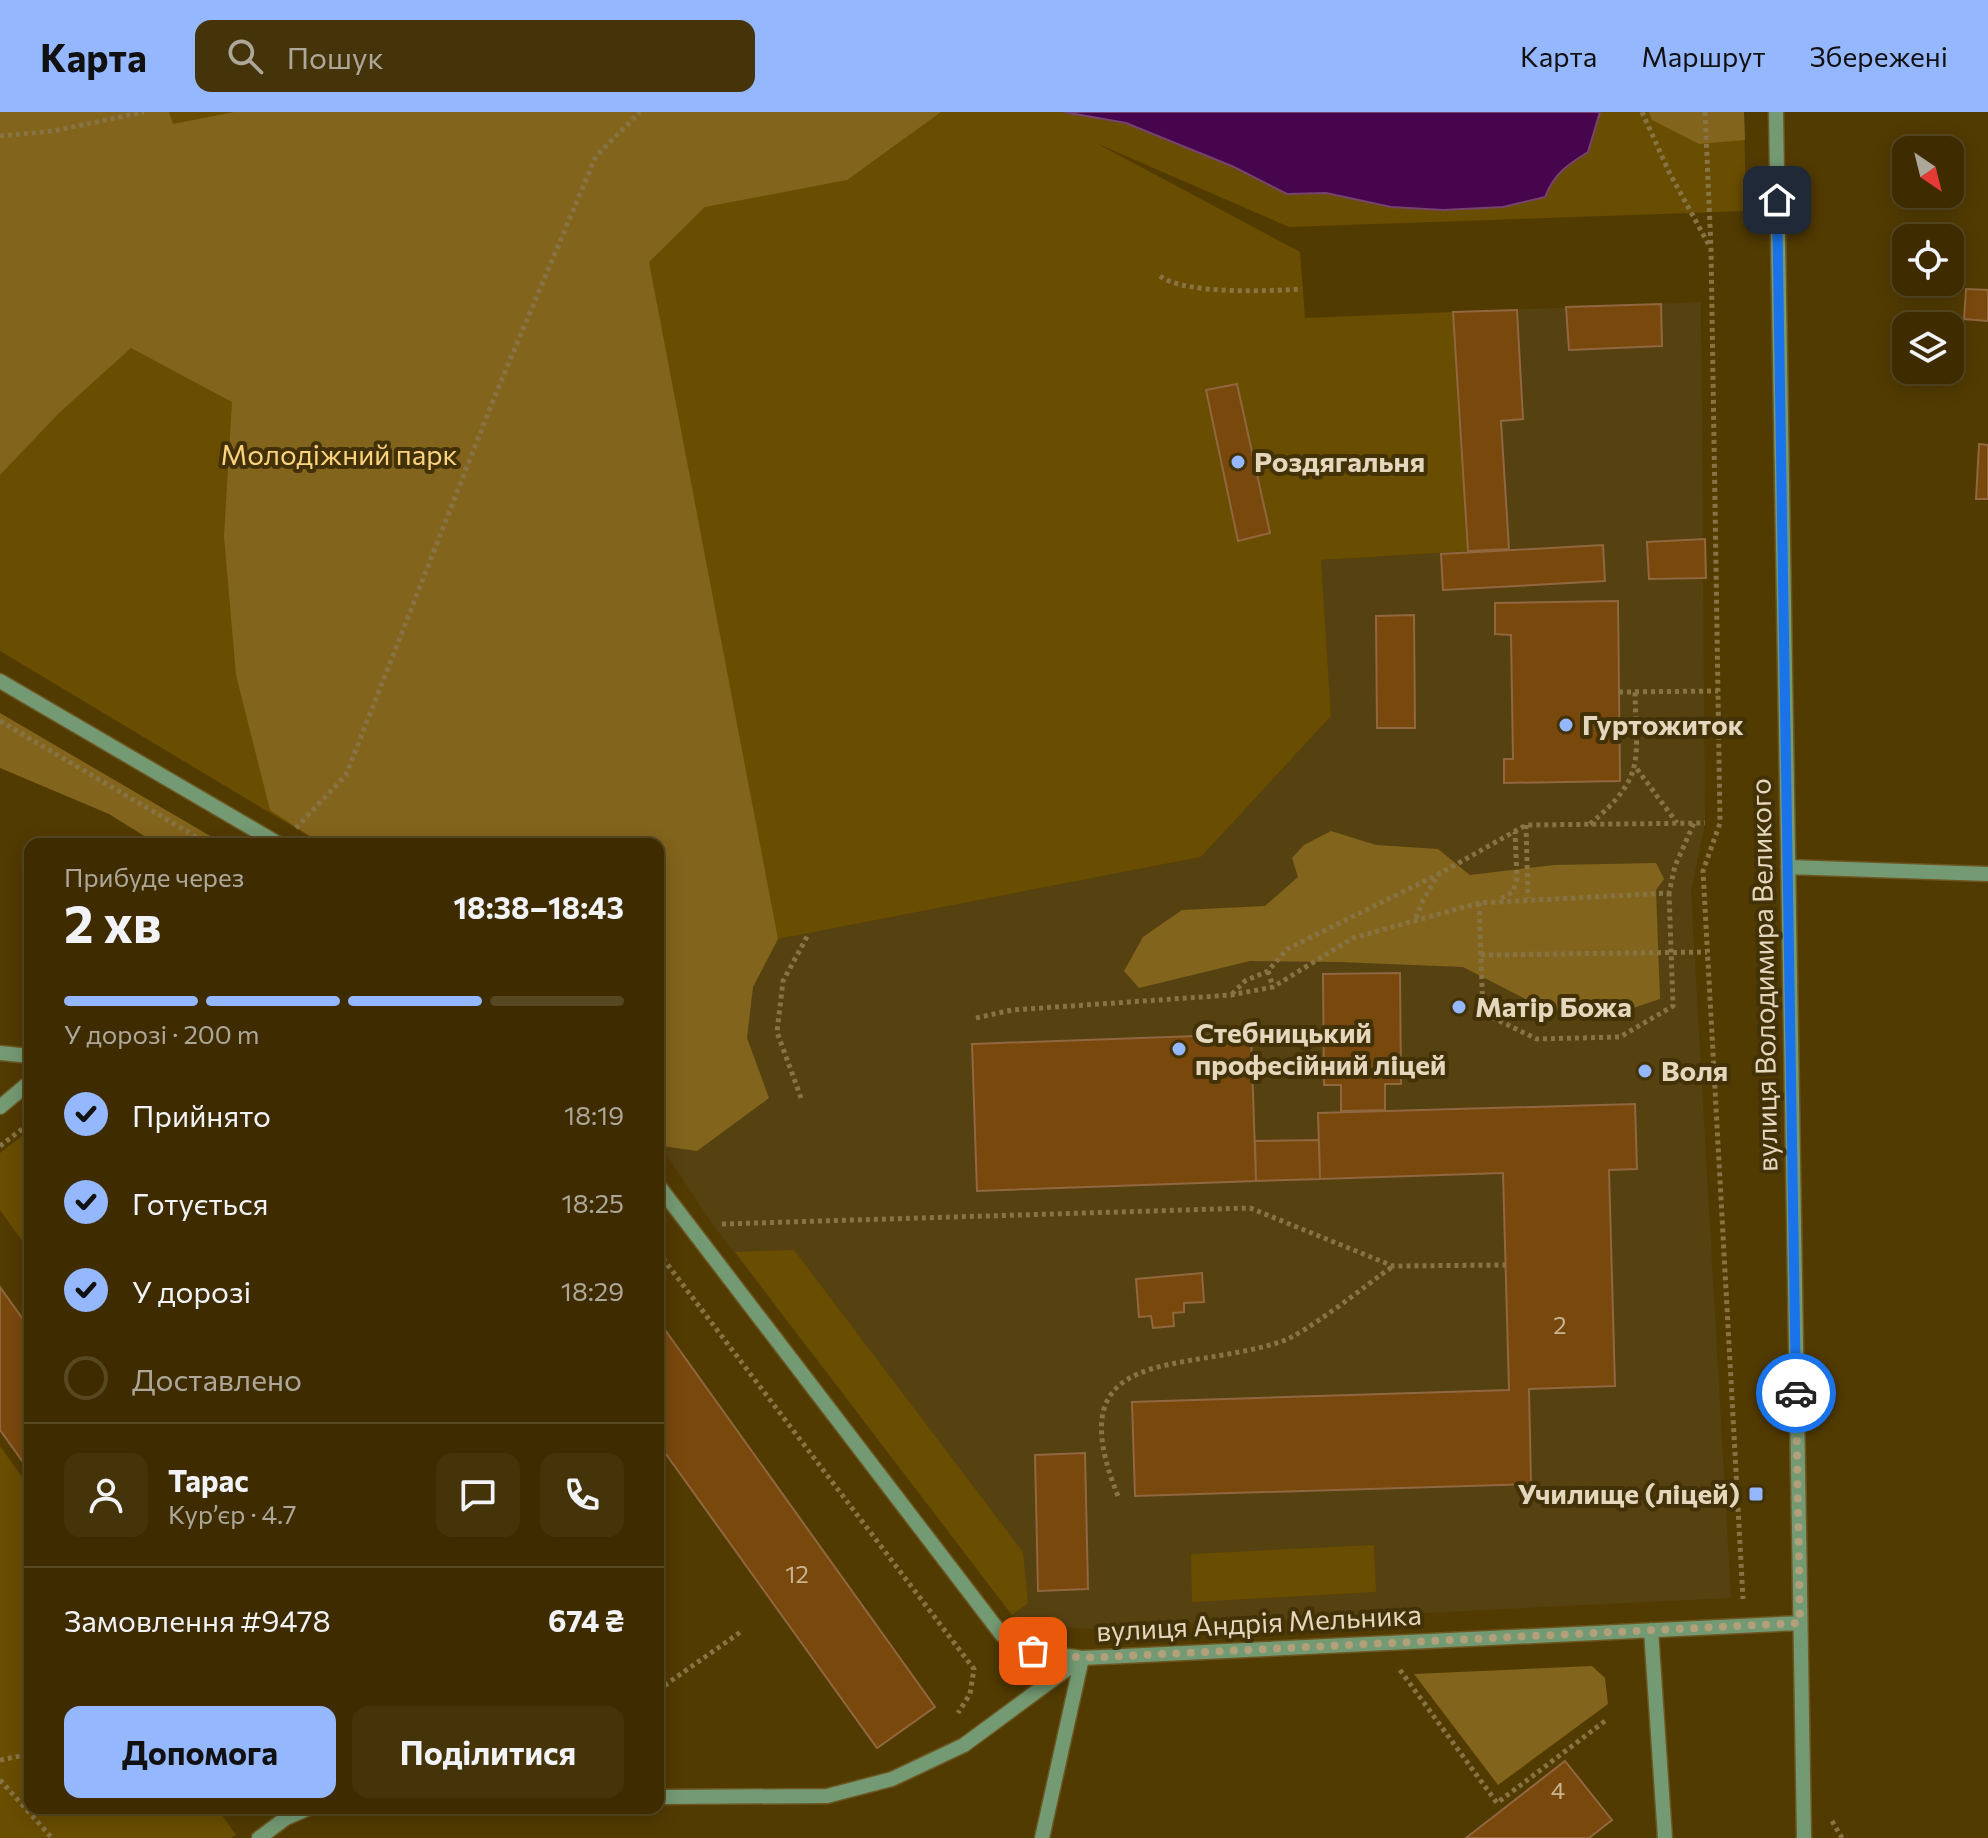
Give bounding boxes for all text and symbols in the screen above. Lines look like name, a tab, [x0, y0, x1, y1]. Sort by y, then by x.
search box	[195, 20, 755, 92]
text: Карта	[40, 33, 147, 80]
icon: search	[223, 34, 267, 78]
text: Пошук	[287, 38, 384, 75]
text: Карта	[1520, 39, 1597, 73]
text: Маршрут	[1641, 39, 1766, 73]
text: Збережені	[1810, 39, 1948, 73]
north arrow	[1892, 136, 1964, 208]
map controls	[1892, 136, 1964, 384]
pin	[1743, 166, 1811, 234]
icon: home	[1755, 178, 1799, 222]
button: locate	[1892, 224, 1964, 296]
button: layers	[1892, 312, 1964, 384]
park label: Молодіжний парк	[221, 437, 458, 471]
place label: Роздягальня	[1254, 444, 1425, 478]
marker: Роздягальня	[1229, 453, 1247, 471]
place label: Гуртожиток	[1582, 707, 1744, 741]
marker: Гуртожиток	[1557, 716, 1575, 734]
street label: вулиця Володимира Великого	[1743, 778, 1783, 1172]
text: Прибуде через	[64, 861, 244, 892]
text: 18:38–18:43	[454, 888, 624, 925]
text: 2 хв	[64, 890, 161, 954]
place label: Матір Божа	[1475, 989, 1632, 1023]
marker: Матір Божа	[1450, 998, 1468, 1016]
place label: Стебницький професійний ліцей	[1195, 1015, 1446, 1081]
text: У дорозі · 200 m	[64, 1018, 259, 1049]
marker: Стебницький професійний ліцей	[1170, 1040, 1188, 1058]
place label: Воля	[1661, 1053, 1728, 1087]
marker: Воля	[1636, 1062, 1654, 1080]
icon: check	[64, 1092, 108, 1136]
text: Прийнято	[132, 1096, 271, 1133]
text: 18:19	[564, 1099, 624, 1130]
icon: check	[64, 1180, 108, 1224]
text: Готується	[132, 1184, 269, 1221]
text: 18:25	[562, 1187, 624, 1218]
icon: check	[64, 1268, 108, 1312]
text: У дорозі	[132, 1272, 251, 1309]
text: 18:29	[561, 1275, 624, 1306]
house number: 2	[1553, 1310, 1567, 1339]
courier	[1756, 1353, 1836, 1433]
text: Доставлено	[132, 1360, 302, 1397]
icon: car	[1774, 1371, 1818, 1415]
button: person	[64, 1453, 148, 1537]
button: chat	[436, 1453, 520, 1537]
button: phone	[540, 1453, 624, 1537]
text: Тарас	[168, 1461, 249, 1498]
place label: Училище (ліцей)	[1517, 1476, 1740, 1510]
marker: Училище (ліцей)	[1747, 1485, 1765, 1503]
text: Кур’єр · 4.7	[168, 1498, 297, 1529]
house number: 12	[785, 1559, 809, 1588]
street label: вулиця Андрія Мельника	[1095, 1596, 1423, 1648]
text: Замовлення #9478	[64, 1601, 331, 1638]
text: 674 ₴	[548, 1601, 624, 1638]
pin	[999, 1617, 1067, 1685]
icon: bag	[1011, 1629, 1055, 1673]
button: Допомога	[64, 1706, 336, 1798]
button: Поділитися	[352, 1706, 624, 1798]
house number: 4	[1551, 1775, 1565, 1804]

